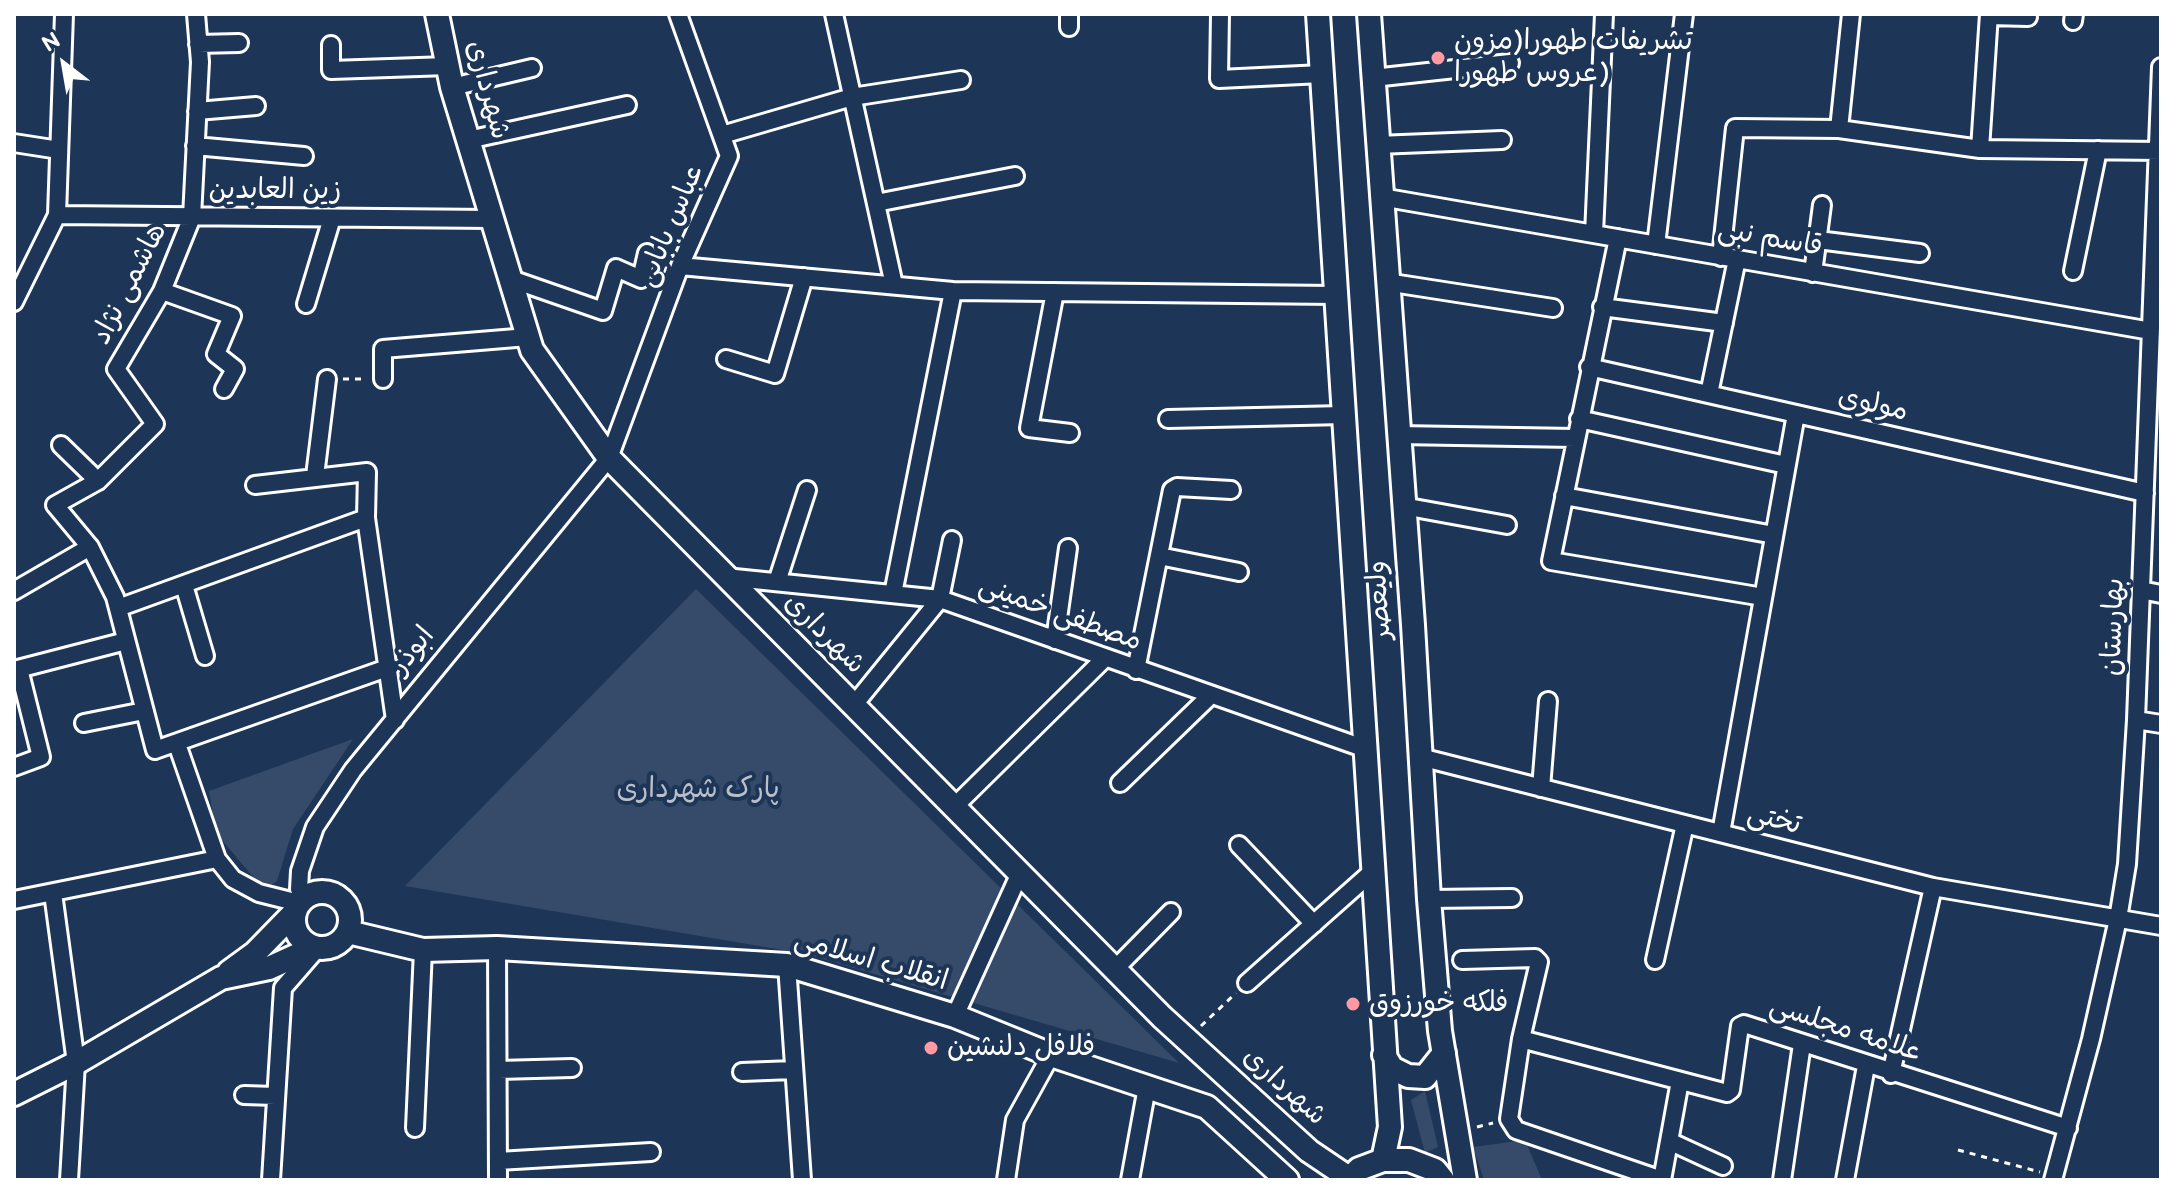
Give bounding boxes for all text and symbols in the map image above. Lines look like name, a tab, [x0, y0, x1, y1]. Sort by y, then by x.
north arrow	[24, 24, 104, 104]
place label: تشریفات طهورا(مزون عروس طهورا)	[1454, 25, 1693, 91]
text: N	[37, 27, 65, 59]
street label: شهرداری	[458, 37, 516, 143]
marker: تشریفات طهورا(مزون عروس طهورا)	[1429, 49, 1447, 67]
street label: عباس بابایی	[630, 160, 712, 292]
street label: زین العابدین	[209, 174, 341, 208]
street label: قاسم نبی	[1715, 213, 1825, 265]
street label: هاشمی نژاد	[85, 218, 175, 350]
street label: مولوی	[1835, 381, 1911, 429]
street label: ولیعصر	[1360, 559, 1400, 641]
street label: مصطفی خمینی	[974, 569, 1146, 659]
street label: بهارستان	[2095, 577, 2133, 677]
street label: شهرداری	[776, 586, 872, 682]
street label: ابوذر	[384, 620, 442, 682]
park label: پارک شهرداری	[616, 773, 780, 807]
street label: تختی	[1744, 797, 1804, 843]
street label: انقلاب اسلامی	[790, 923, 952, 999]
place label: فلکه خورزوق	[1369, 987, 1508, 1021]
street label: علامه مجلسی	[1765, 989, 1927, 1071]
marker: فلکه خورزوق	[1344, 995, 1362, 1013]
place label: فلافل دلنشین	[947, 1031, 1095, 1065]
marker: فلافل دلنشین	[922, 1039, 940, 1057]
street label: شهرداری	[1235, 1041, 1333, 1133]

